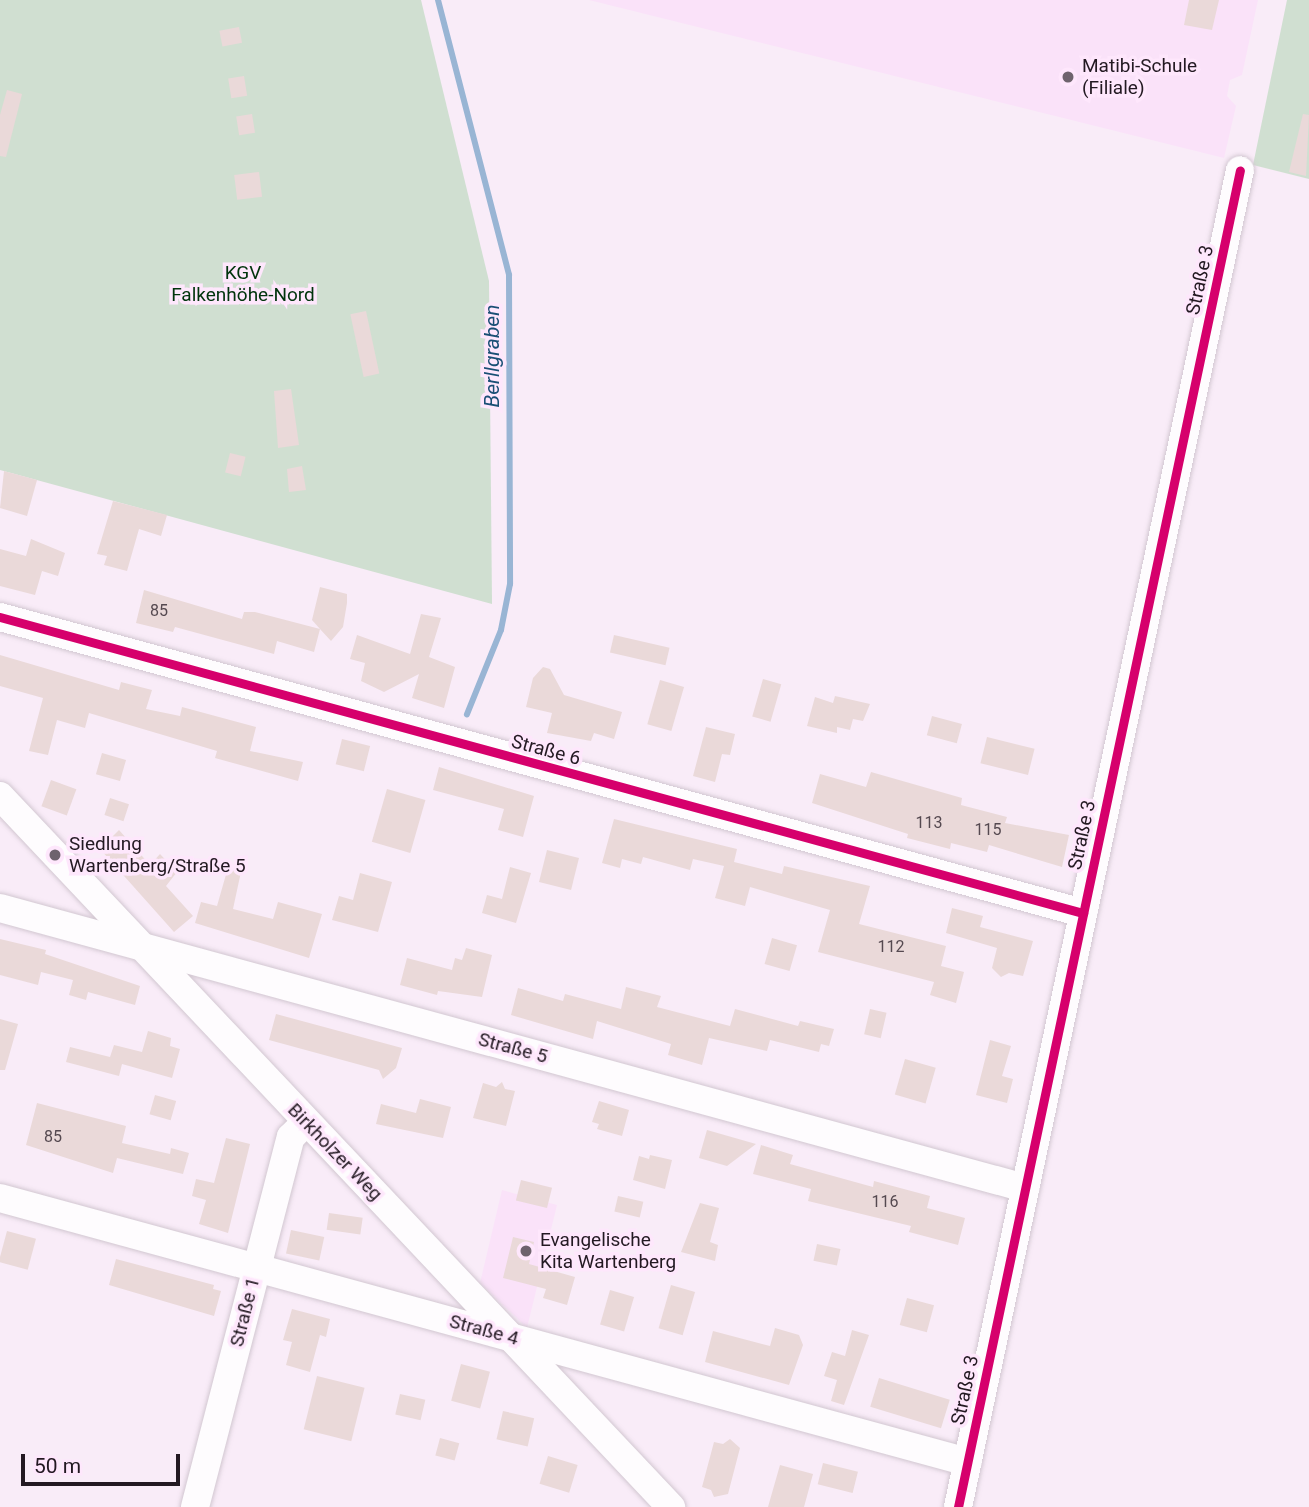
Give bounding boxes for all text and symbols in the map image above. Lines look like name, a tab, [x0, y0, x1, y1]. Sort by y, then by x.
place label: Matibi-Schule (Filiale)	[1082, 55, 1197, 99]
marker: Matibi-Schule (Filiale)	[1060, 69, 1076, 85]
street label: Straße 3	[1182, 243, 1218, 317]
park label: KGV Falkenhöhe-Nord	[171, 262, 315, 306]
water label: Berllgraben	[479, 305, 505, 407]
house number: 85	[150, 601, 168, 621]
street label: Straße 6	[509, 730, 583, 770]
street label: Straße 3	[1064, 798, 1100, 872]
house number: 113	[916, 813, 942, 833]
house number: 115	[975, 820, 1001, 840]
place label: Siedlung Wartenberg/Straße 5	[69, 833, 246, 877]
marker: Siedlung Wartenberg/Straße 5	[47, 847, 63, 863]
house number: 112	[878, 937, 904, 957]
street label: Straße 5	[476, 1028, 550, 1068]
street label: Birkholzer Weg	[283, 1099, 387, 1205]
house number: 85	[44, 1127, 62, 1147]
house number: 116	[872, 1192, 898, 1212]
place label: Evangelische Kita Wartenberg	[540, 1229, 676, 1273]
marker: Evangelische Kita Wartenberg	[518, 1243, 534, 1259]
street label: Straße 1	[225, 1275, 265, 1349]
street label: Straße 4	[447, 1310, 521, 1350]
street label: Straße 3	[947, 1353, 983, 1427]
scale bar	[24, 1440, 184, 1484]
text: 50 m	[34, 1454, 81, 1478]

